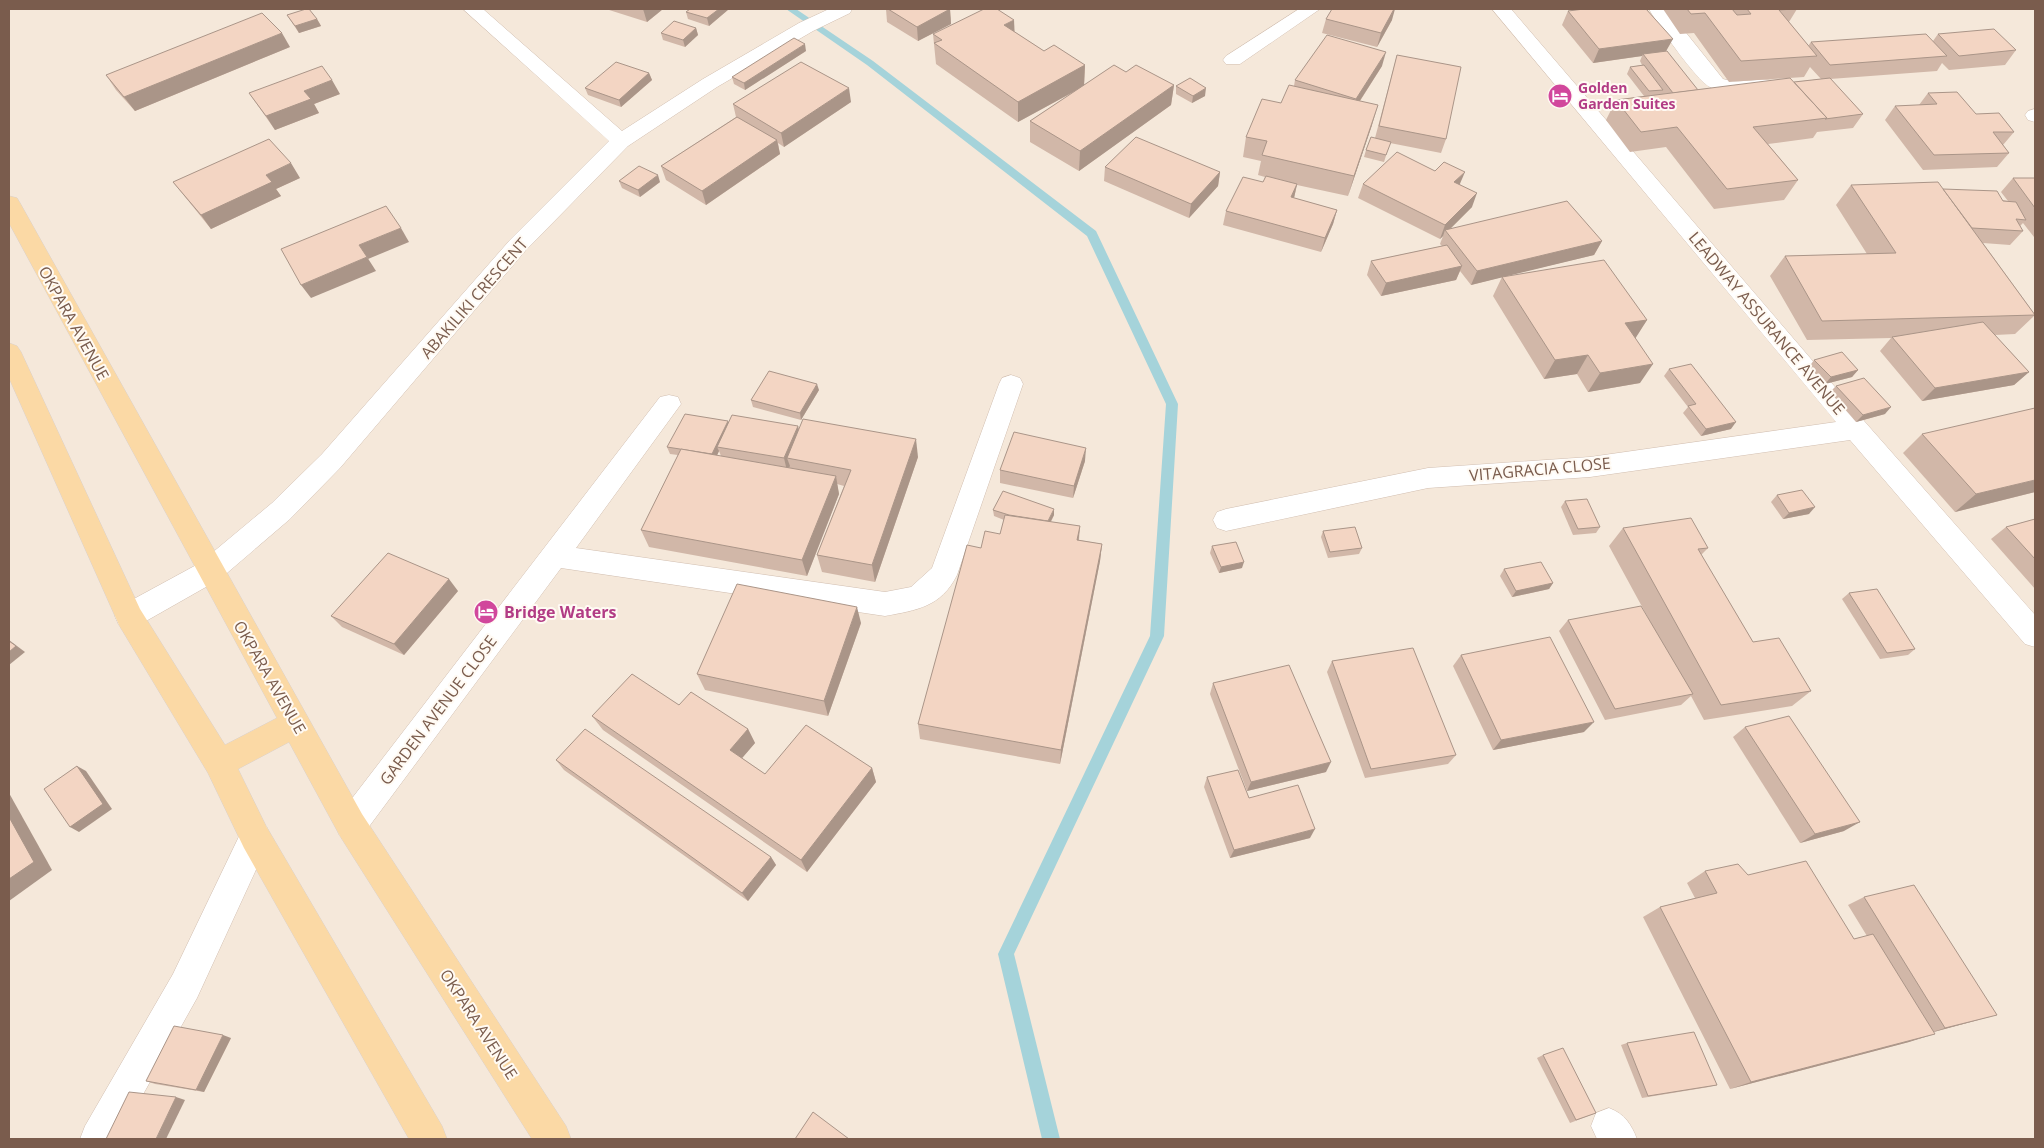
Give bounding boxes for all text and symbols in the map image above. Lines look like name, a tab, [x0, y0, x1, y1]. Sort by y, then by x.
place label: Golden Garden Suites	[1578, 78, 1675, 113]
hotel icon: Golden Garden Suites	[1547, 83, 1573, 109]
street label: LEADWAY ASSURANCE AVENUE	[1684, 227, 1850, 419]
street label: ABAKILIKI CRESCENT	[415, 233, 533, 363]
street label: OKPARA AVENUE	[34, 262, 114, 384]
street label: VITAGRACIA CLOSE	[1468, 452, 1612, 486]
hotel icon: Bridge Waters	[473, 599, 499, 625]
place label: Bridge Waters	[504, 601, 616, 623]
street label: OKPARA AVENUE	[229, 616, 311, 738]
street label: GARDEN AVENUE CLOSE	[374, 631, 502, 789]
street label: OKPARA AVENUE	[435, 965, 523, 1083]

